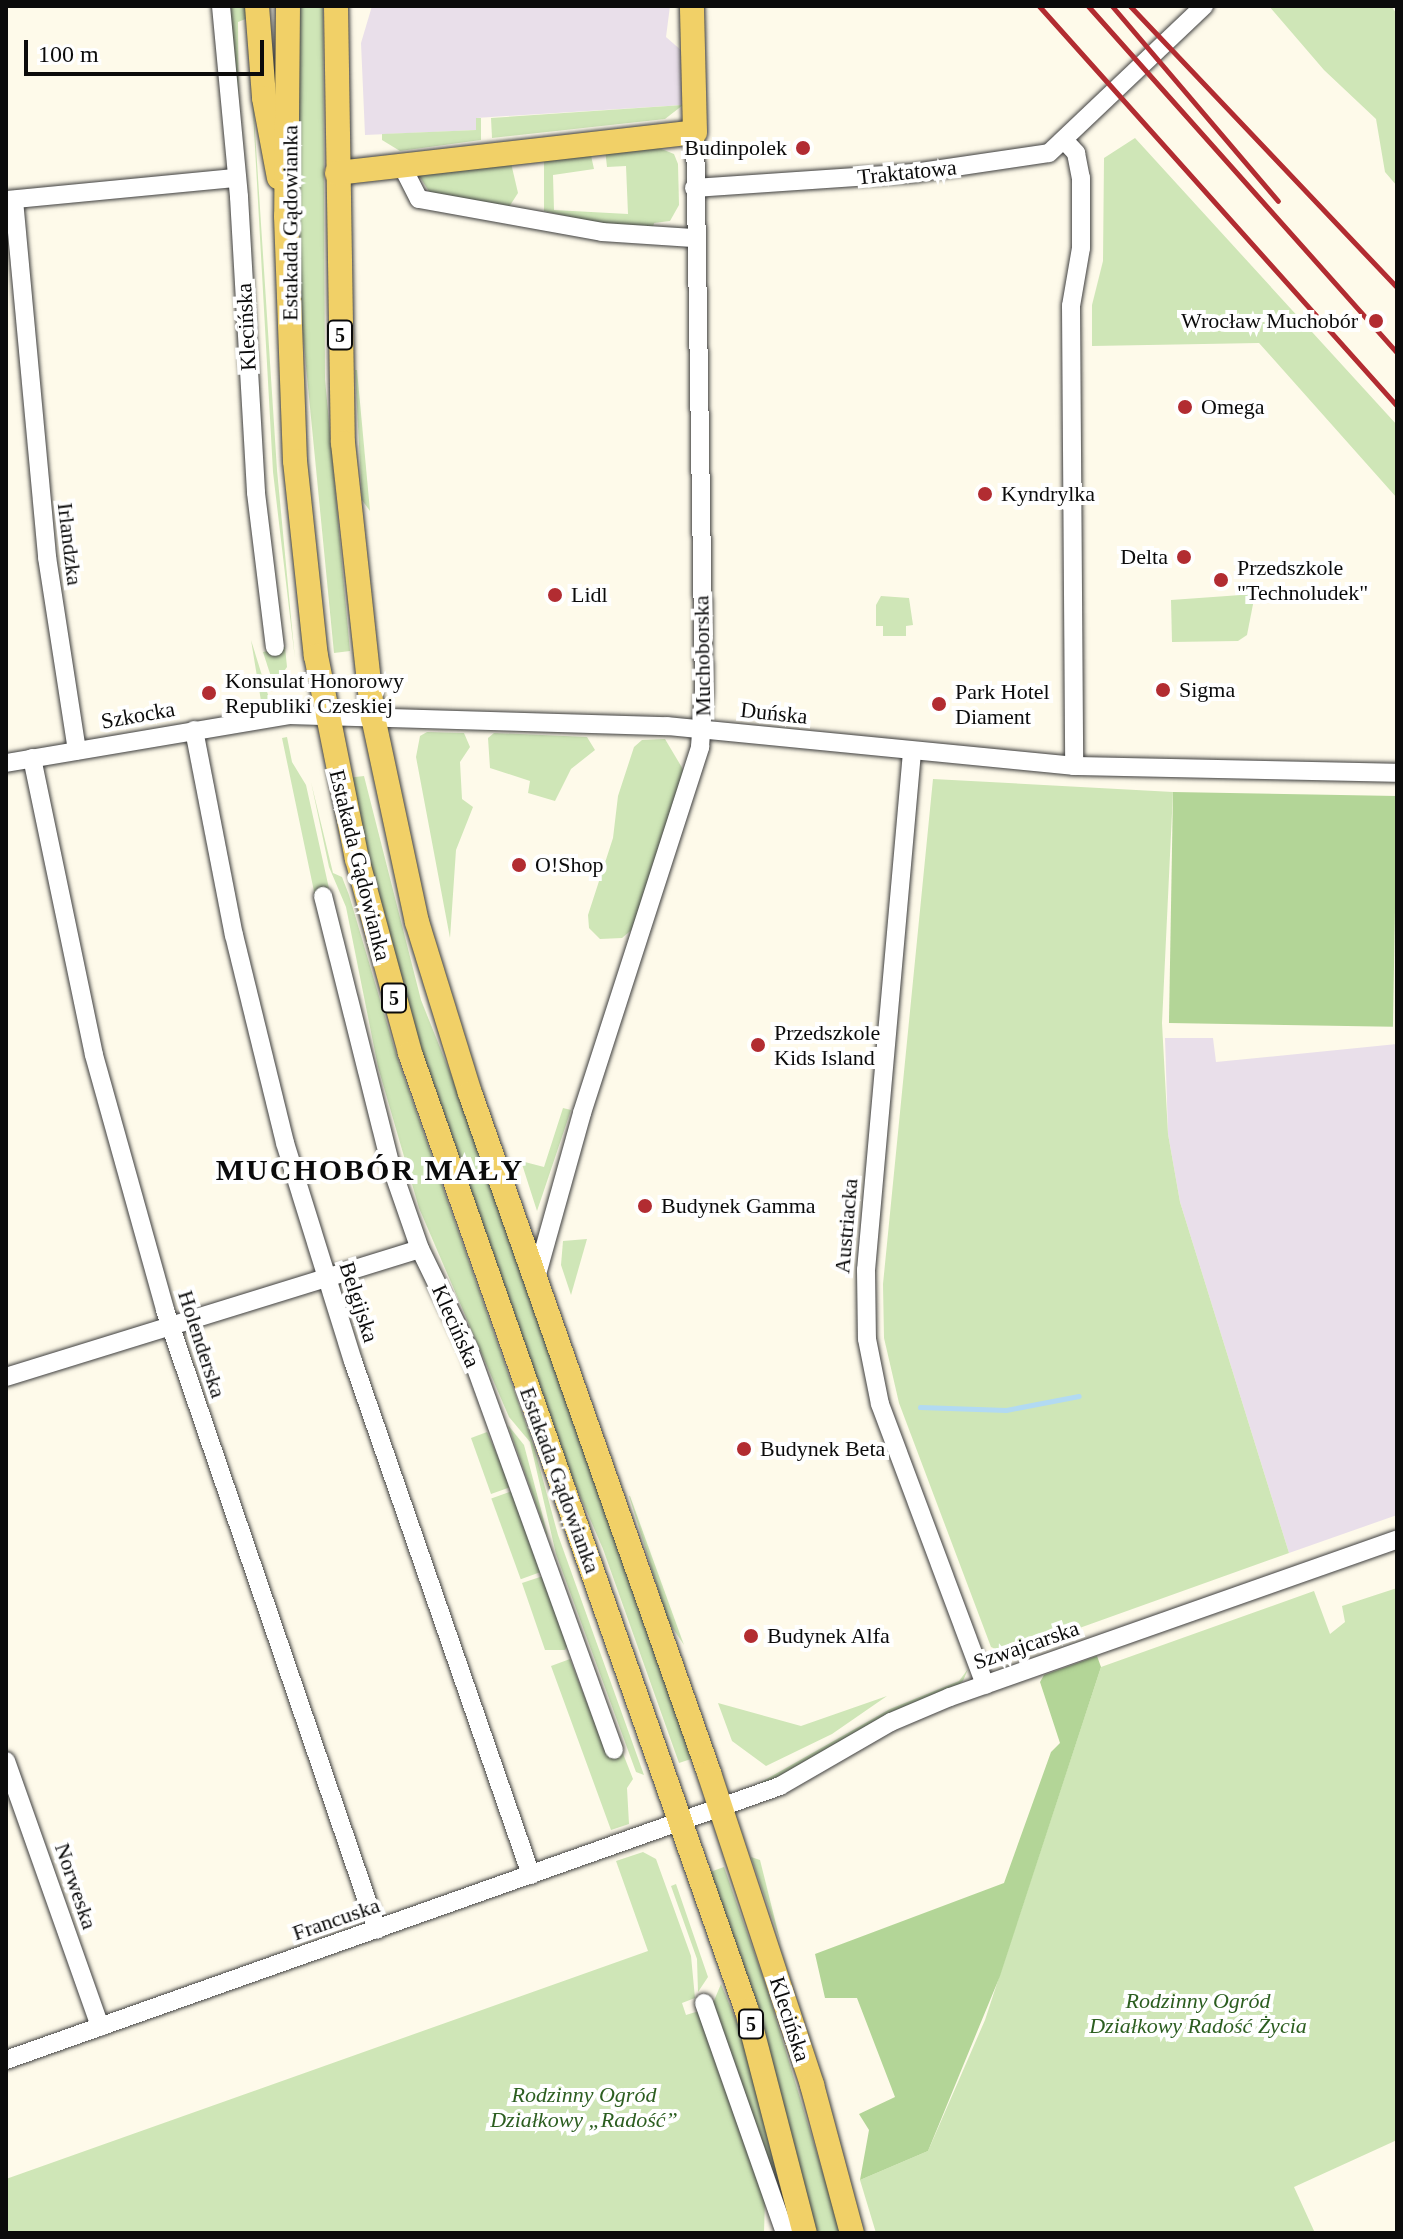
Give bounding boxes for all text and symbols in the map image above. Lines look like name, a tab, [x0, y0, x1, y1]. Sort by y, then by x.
scale bar	[28, 24, 268, 74]
text: 100 m	[38, 41, 99, 67]
street label: Estakada Gądowianka	[277, 125, 303, 321]
place label: Budinpolek	[684, 135, 787, 161]
marker: Budinpolek	[794, 139, 812, 157]
street label: Traktatowa	[856, 154, 958, 190]
street label: Klecińska	[231, 282, 261, 372]
place label: Wrocław Muchobór	[1181, 308, 1358, 334]
marker: Wrocław Muchobór	[1365, 310, 1387, 332]
road number: 5	[326, 319, 354, 351]
place label: Omega	[1201, 394, 1265, 420]
marker: Omega	[1176, 398, 1194, 416]
place label: Kyndrylka	[1001, 481, 1095, 507]
marker: Kyndrylka	[976, 485, 994, 503]
street label: Irlandzka	[52, 501, 88, 587]
place label: Delta	[1120, 544, 1168, 570]
marker: Delta	[1175, 548, 1193, 566]
place label: Przedszkole "Technoludek"	[1237, 554, 1368, 606]
marker: Przedszkole "Technoludek"	[1212, 571, 1230, 589]
place label: Lidl	[571, 582, 608, 608]
marker: Lidl	[546, 586, 564, 604]
street label: Muchoborska	[688, 595, 716, 717]
place label: Konsulat Honorowy Republiki Czeskiej	[225, 667, 404, 718]
place label: Sigma	[1179, 677, 1235, 703]
place label: Park Hotel Diament	[955, 678, 1050, 730]
marker: Sigma	[1154, 681, 1172, 699]
marker: Konsulat Honorowy Republiki Czeskiej	[200, 684, 218, 702]
marker: Park Hotel Diament	[930, 695, 948, 713]
street label: Szkocka	[99, 696, 177, 734]
street label: Duńska	[739, 696, 809, 730]
street label: Estakada Gądowianka	[323, 767, 397, 963]
place label: O!Shop	[535, 852, 603, 878]
marker: O!Shop	[510, 856, 528, 874]
road number: 5	[380, 982, 408, 1014]
place label: Przedszkole Kids Island	[774, 1019, 880, 1070]
marker: Przedszkole Kids Island	[749, 1036, 767, 1054]
district label: MUCHOBÓR MAŁY	[216, 1152, 524, 1188]
street label: Austriacka	[829, 1177, 863, 1275]
place label: Budynek Gamma	[661, 1193, 816, 1219]
marker: Budynek Gamma	[636, 1197, 654, 1215]
street label: Belgijska	[334, 1258, 384, 1346]
street label: Klecińska	[426, 1280, 486, 1372]
street label: Holenderska	[172, 1287, 232, 1401]
street label: Estakada Gądowianka	[514, 1383, 606, 1577]
place label: Budynek Beta	[760, 1436, 885, 1462]
marker: Budynek Beta	[735, 1440, 753, 1458]
street label: Szwajcarska	[970, 1615, 1082, 1675]
place label: Budynek Alfa	[767, 1623, 891, 1649]
marker: Budynek Alfa	[742, 1627, 760, 1645]
street label: Norweska	[49, 1840, 103, 1932]
street label: Francuska	[289, 1892, 383, 1946]
street label: Klecińska	[764, 1973, 816, 2065]
park label: Rodzinny Ogród Działkowy Radość Życia	[1089, 1987, 1307, 2038]
road number: 5	[737, 2008, 765, 2040]
park label: Rodzinny Ogród Działkowy „Radość”	[490, 2081, 678, 2132]

